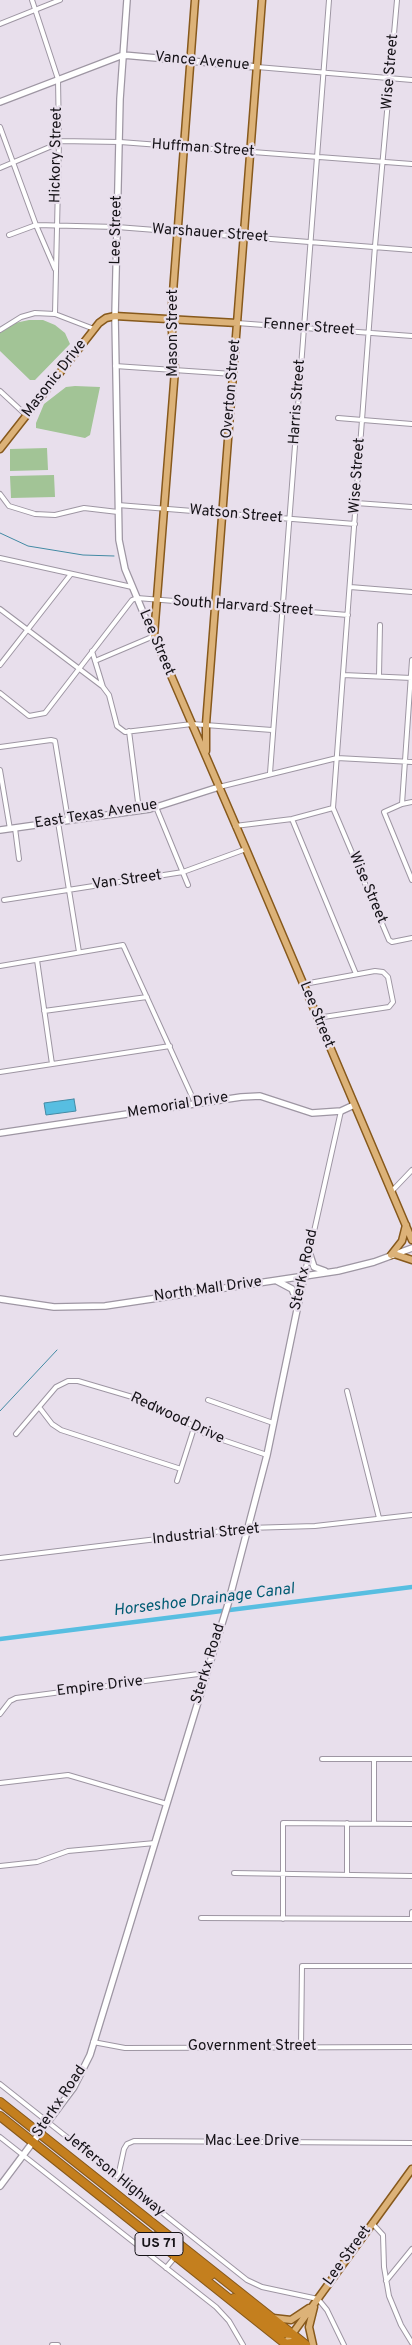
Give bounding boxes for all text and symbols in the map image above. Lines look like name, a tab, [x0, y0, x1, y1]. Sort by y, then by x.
street label: Wise Street	[379, 33, 403, 111]
street label: Vance Avenue	[154, 49, 250, 75]
street label: Hickory Street	[47, 107, 67, 203]
street label: Huffman Street	[151, 136, 255, 162]
street label: Lee Street	[107, 195, 127, 265]
street label: Warshauer Street	[151, 221, 269, 247]
street label: Mason Street	[165, 289, 183, 377]
street label: Fenner Street	[263, 316, 355, 340]
street label: Masonic Drive	[19, 337, 91, 421]
street label: Overton Street	[219, 339, 245, 439]
street label: Harris Street	[286, 359, 310, 445]
street label: Wise Street	[346, 437, 370, 515]
street label: Watson Street	[188, 502, 284, 528]
street label: South Harvard Street	[172, 593, 314, 621]
street label: Lee Street	[134, 607, 178, 679]
street label: East Texas Avenue	[33, 796, 159, 834]
street label: Wise Street	[344, 849, 390, 927]
street label: Van Street	[91, 867, 163, 895]
street label: Lee Street	[295, 979, 337, 1051]
street label: Memorial Drive	[126, 1089, 230, 1123]
street label: Sterkx Road	[288, 1228, 322, 1312]
street label: North Mall Drive	[153, 1274, 263, 1306]
street label: Redwood Drive	[127, 1389, 227, 1449]
street label: Industrial Street	[151, 1520, 261, 1550]
water label: Horseshoe Drainage Canal	[112, 1580, 296, 1622]
street label: Sterkx Road	[188, 1622, 230, 1706]
street label: Empire Drive	[56, 1673, 144, 1701]
street label: Government Street	[188, 2038, 316, 2056]
street label: Sterkx Road	[29, 2063, 91, 2141]
street label: Jefferson Highway	[60, 2129, 168, 2221]
street label: Mac Lee Drive	[205, 2133, 299, 2151]
street label: Lee Street	[320, 2223, 376, 2289]
road number: US 71	[135, 2232, 183, 2256]

